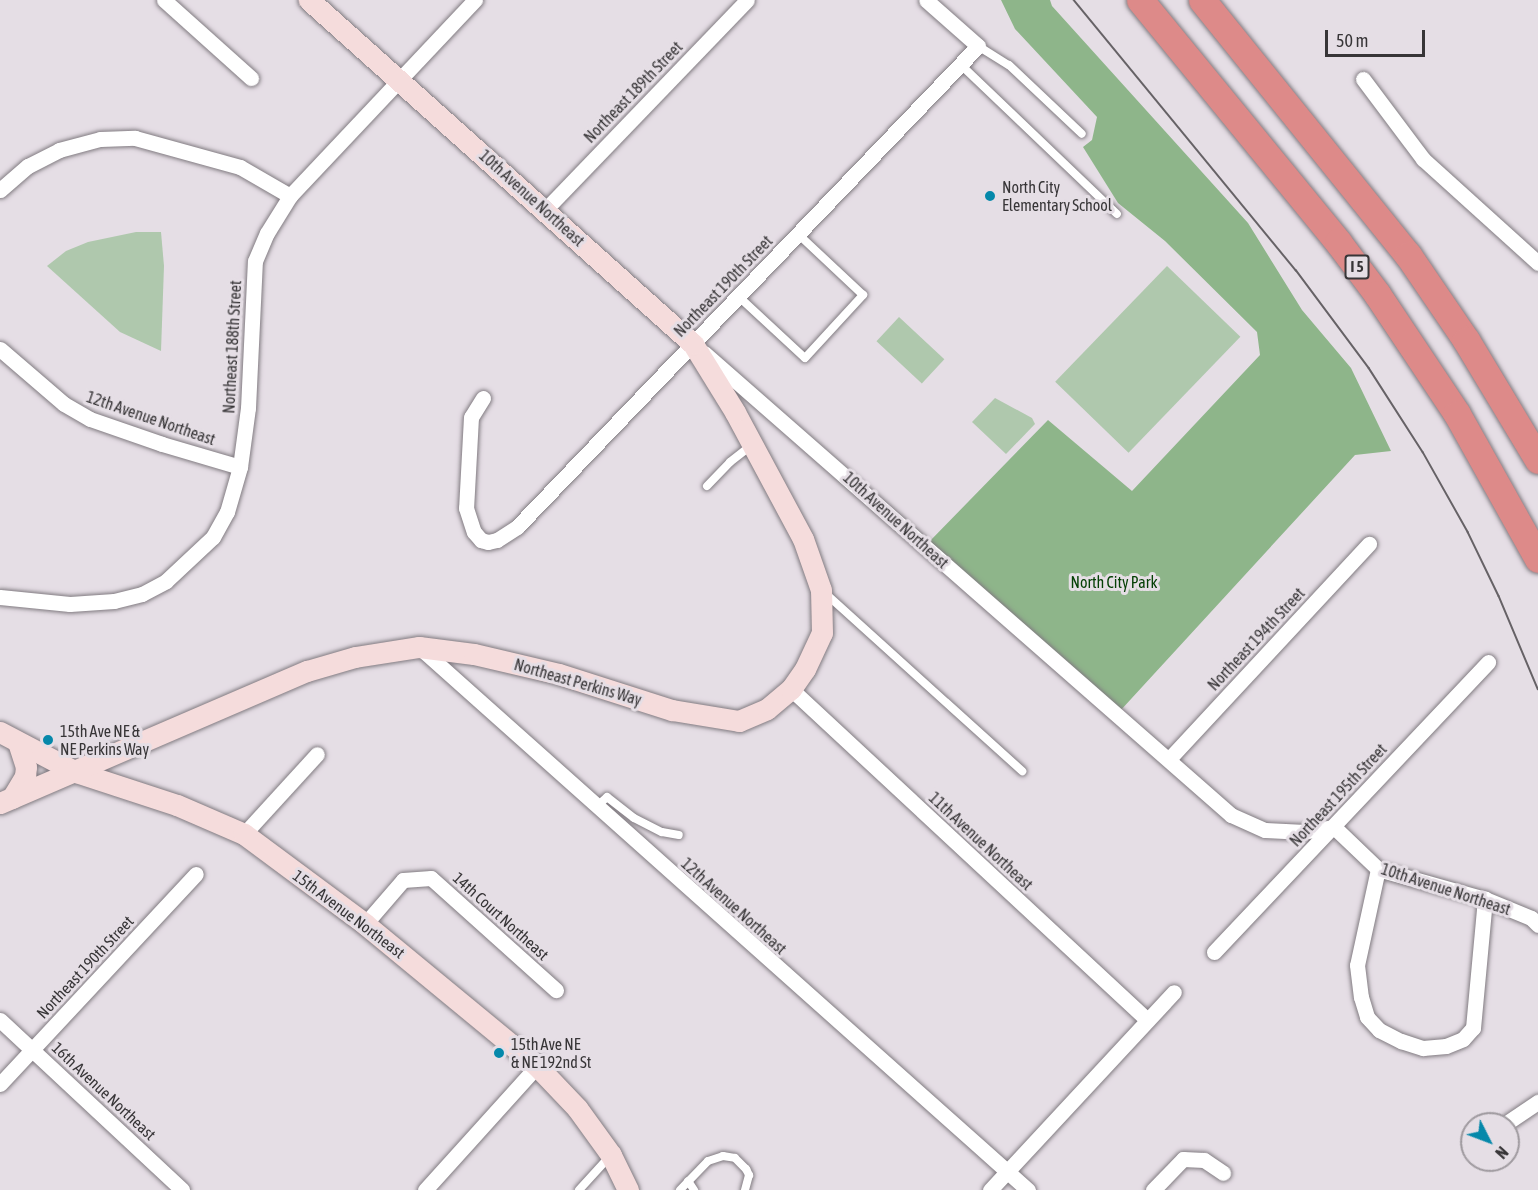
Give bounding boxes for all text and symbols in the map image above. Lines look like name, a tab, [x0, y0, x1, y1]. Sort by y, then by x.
scale bar	[1328, 18, 1428, 56]
text: 50 m	[1336, 30, 1368, 51]
street label: Northeast 189th Street	[580, 37, 686, 147]
street label: 10th Avenue Northeast	[475, 146, 589, 250]
place label: North City Elementary School	[1002, 177, 1112, 215]
marker: North City Elementary School	[983, 189, 997, 203]
street label: Northeast 190th Street	[670, 231, 776, 341]
road number: I 5	[1344, 255, 1370, 279]
street label: Northeast 188th Street	[219, 280, 245, 414]
street label: 12th Avenue Northeast	[84, 387, 218, 449]
street label: 10th Avenue Northeast	[839, 468, 953, 572]
park label: North City Park	[1070, 572, 1158, 592]
street label: Northeast 194th Street	[1204, 584, 1308, 694]
street label: Northeast Perkins Way	[512, 655, 644, 709]
place label: 15th Ave NE & NE Perkins Way	[60, 721, 149, 759]
marker: 15th Ave NE & NE Perkins Way	[41, 733, 55, 747]
street label: Northeast 195th Street	[1286, 740, 1390, 850]
street label: 11th Avenue Northeast	[925, 788, 1037, 894]
street label: 12th Avenue Northeast	[677, 854, 791, 958]
street label: 10th Avenue Northeast	[1379, 859, 1513, 919]
street label: 15th Avenue Northeast	[289, 866, 409, 962]
street label: 14th Court Northeast	[449, 868, 553, 964]
street label: Northeast 190th Street	[33, 912, 137, 1022]
place label: 15th Ave NE & NE 192nd St	[511, 1034, 591, 1072]
street label: 16th Avenue Northeast	[48, 1038, 160, 1144]
marker: 15th Ave NE & NE 192nd St	[492, 1046, 506, 1060]
north arrow	[1460, 1112, 1520, 1172]
text: N	[1492, 1143, 1512, 1162]

